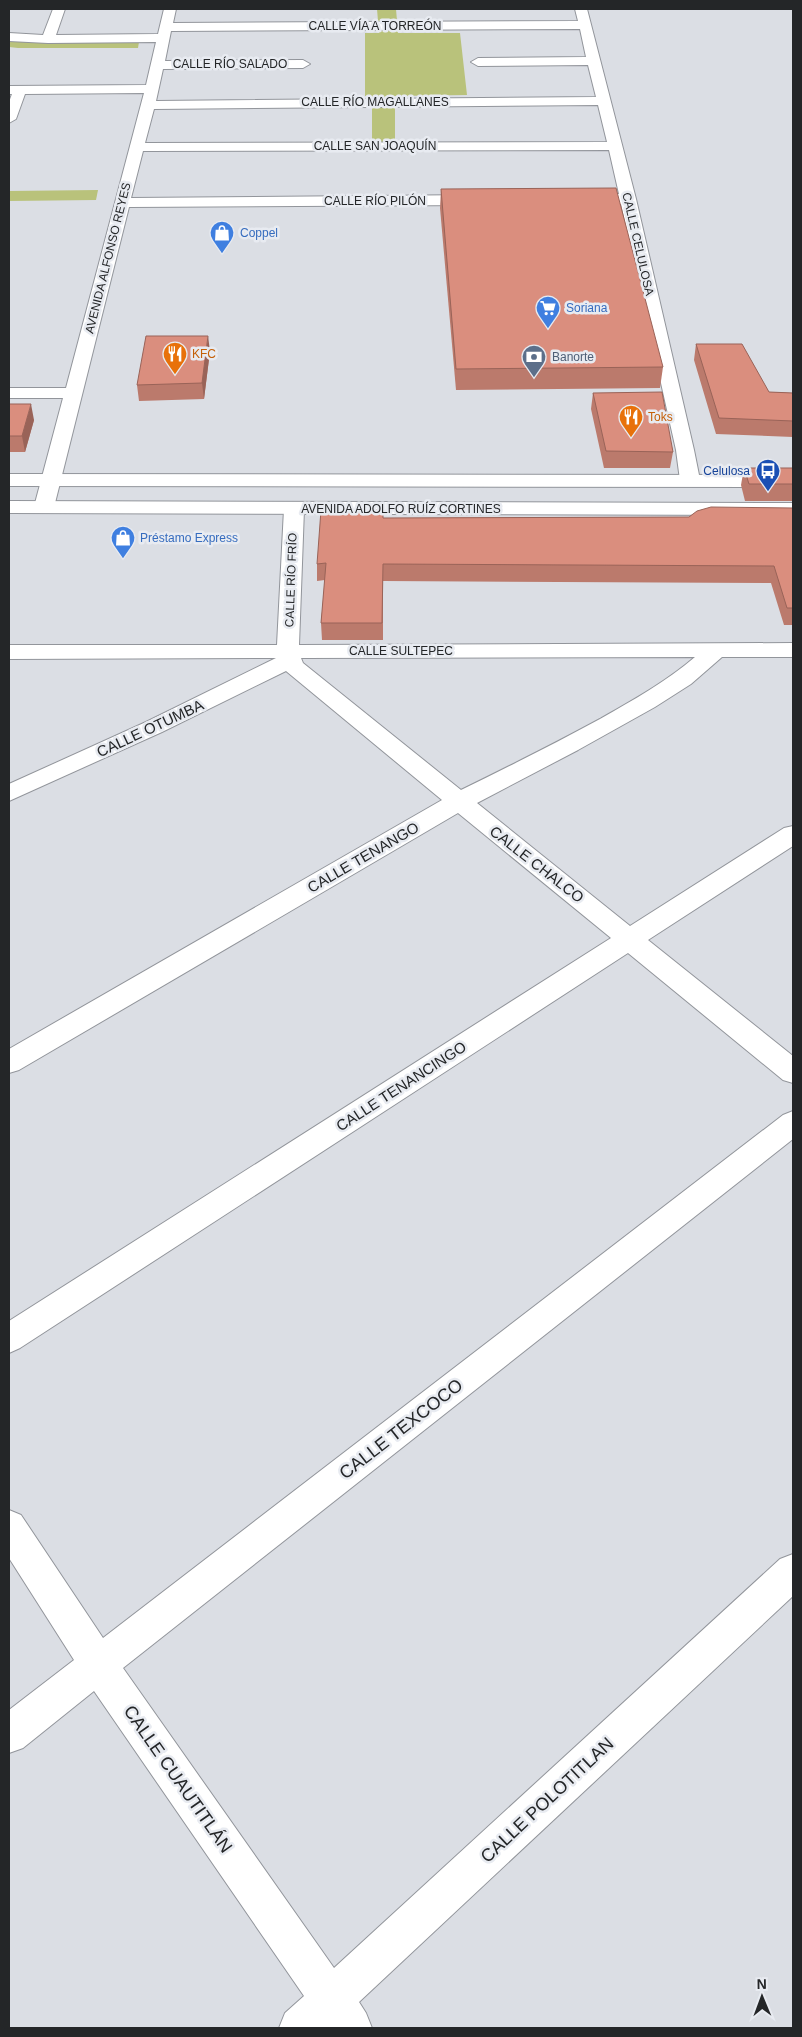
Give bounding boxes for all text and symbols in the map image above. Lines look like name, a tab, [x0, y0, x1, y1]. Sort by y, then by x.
street label: CALLE VÍA A TORREÓN	[309, 18, 441, 33]
street label: CALLE RÍO SALADO	[173, 56, 287, 71]
street label: CALLE RÍO MAGALLANES	[301, 94, 449, 109]
street label: CALLE SAN JOAQUÍN	[314, 138, 436, 153]
street label: AVENIDA ALFONSO REYES	[82, 181, 134, 335]
street label: CALLE CELULOSA	[619, 191, 657, 297]
street label: CALLE RÍO PILÓN	[324, 193, 426, 208]
shop icon: Coppel	[209, 220, 235, 254]
place label: Coppel	[240, 226, 278, 240]
supermarket icon: Soriana	[535, 295, 561, 329]
place label: Soriana	[566, 301, 608, 315]
restaurant icon: KFC	[162, 341, 188, 375]
bank icon: Banorte	[521, 344, 547, 378]
place label: KFC	[192, 347, 216, 361]
place label: Banorte	[552, 350, 594, 364]
restaurant icon: Toks	[618, 404, 644, 438]
place label: Toks	[648, 410, 673, 424]
bus stop icon: Celulosa	[755, 458, 781, 492]
place label: Celulosa	[703, 464, 750, 478]
street label: AVENIDA ADOLFO RUÍZ CORTINES	[301, 501, 501, 516]
shop icon: Préstamo Express	[110, 525, 136, 559]
place label: Préstamo Express	[140, 531, 238, 545]
street label: CALLE RÍO FRÍO	[281, 532, 300, 628]
street label: CALLE SULTEPEC	[349, 644, 453, 658]
street label: CALLE OTUMBA	[94, 696, 206, 760]
street label: CALLE TENANGO	[304, 818, 422, 896]
street label: CALLE CHALCO	[487, 822, 587, 906]
street label: CALLE TENANCINGO	[333, 1038, 469, 1134]
street label: CALLE TEXCOCO	[335, 1375, 467, 1483]
street label: CALLE CUAUTITLÁN	[120, 1702, 236, 1856]
street label: CALLE POLOTITLAN	[477, 1733, 617, 1867]
north arrow	[737, 1972, 787, 2022]
text: N	[757, 1976, 767, 1992]

